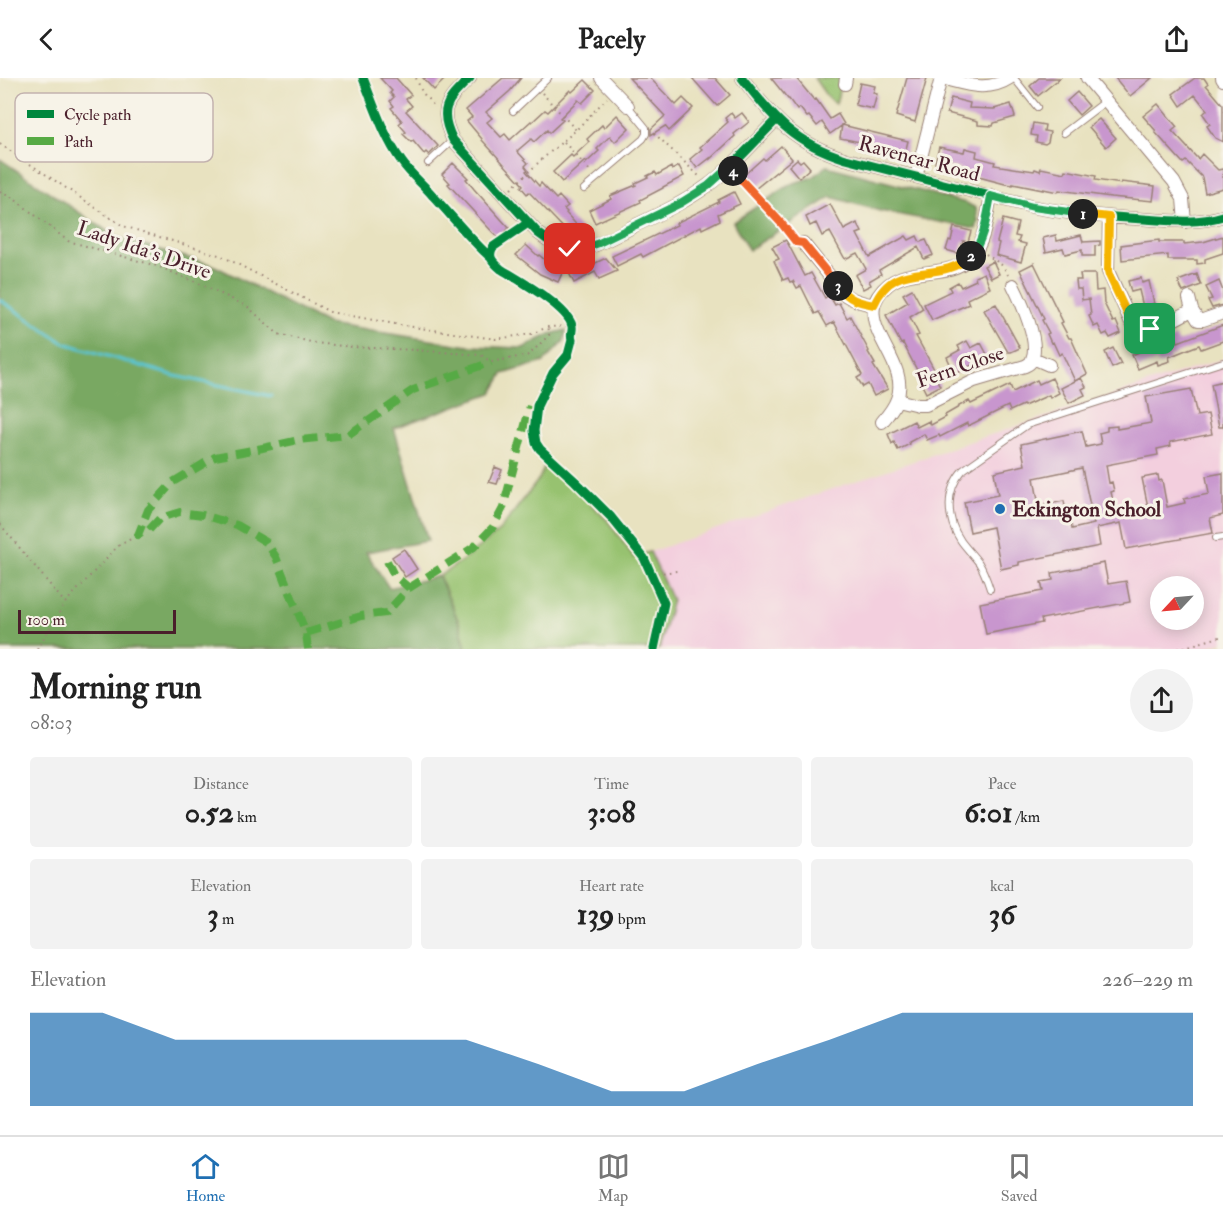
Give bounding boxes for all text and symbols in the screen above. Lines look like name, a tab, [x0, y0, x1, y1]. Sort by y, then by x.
icon: back	[30, 23, 63, 56]
text: Pacely	[578, 23, 645, 56]
icon: share	[1160, 23, 1193, 56]
legend	[15, 93, 213, 162]
text: Cycle path	[64, 105, 132, 126]
street label: Ravencar Road	[855, 130, 984, 188]
text: Path	[64, 132, 94, 152]
pin: 4	[718, 156, 748, 186]
text: 4	[729, 161, 737, 181]
pin: 1	[1068, 199, 1098, 229]
text: 1	[1080, 204, 1086, 224]
street label: Lady Ida's Drive	[74, 214, 215, 286]
pin	[544, 223, 595, 274]
icon: check	[553, 232, 586, 265]
pin: 2	[956, 241, 986, 271]
text: 2	[967, 246, 975, 266]
pin: 3	[823, 271, 853, 301]
text: 3	[835, 276, 841, 296]
pin	[1124, 303, 1175, 354]
icon: arrive	[1133, 312, 1166, 345]
street label: Fern Close	[912, 339, 1008, 395]
place label: Eckington School	[1012, 496, 1162, 523]
marker: Eckington School	[993, 502, 1007, 516]
north arrow	[1150, 576, 1204, 630]
map controls	[1150, 576, 1204, 630]
scale bar	[18, 607, 176, 634]
text: 100 m	[27, 610, 65, 630]
text: Morning run	[30, 667, 202, 708]
button: share	[1130, 669, 1193, 732]
text: 08:03	[30, 710, 73, 735]
text: Distance	[193, 774, 249, 794]
text: Time	[594, 774, 629, 794]
text: Pace	[988, 774, 1017, 794]
text: 0.52	[185, 794, 234, 831]
text: 3:08	[587, 794, 636, 831]
text: 6:01	[964, 794, 1013, 831]
text: km	[234, 807, 257, 827]
text: /km	[1013, 807, 1040, 827]
text: Elevation	[190, 876, 251, 896]
text: Heart rate	[579, 876, 644, 896]
text: kcal	[990, 876, 1014, 896]
text: 3	[207, 896, 219, 933]
text: 139	[577, 896, 614, 933]
text: 36	[989, 896, 1015, 933]
text: m	[219, 909, 234, 929]
text: bpm	[614, 909, 646, 929]
text: Elevation	[30, 967, 106, 992]
text: 226–229 m	[1102, 967, 1193, 992]
tab: Home	[186, 1150, 225, 1206]
tab: Map	[597, 1150, 630, 1206]
tab: Saved	[1001, 1150, 1037, 1206]

